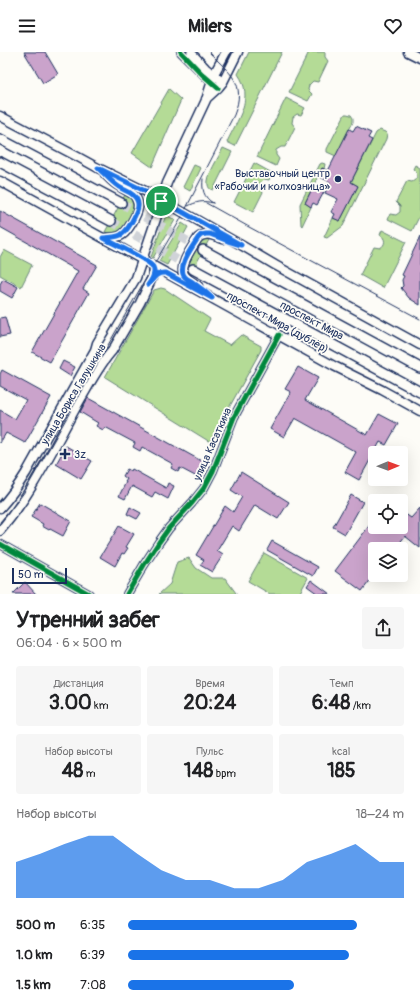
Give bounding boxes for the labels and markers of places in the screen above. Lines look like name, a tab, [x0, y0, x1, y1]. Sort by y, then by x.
place label: Выставочный центр «Рабочий и колхозница»	[215, 167, 330, 193]
marker: Выставочный центр «Рабочий и колхозница»	[333, 174, 343, 184]
pin	[144, 184, 178, 218]
marker: 3z	[59, 448, 71, 460]
place label: 3z	[74, 448, 86, 461]

